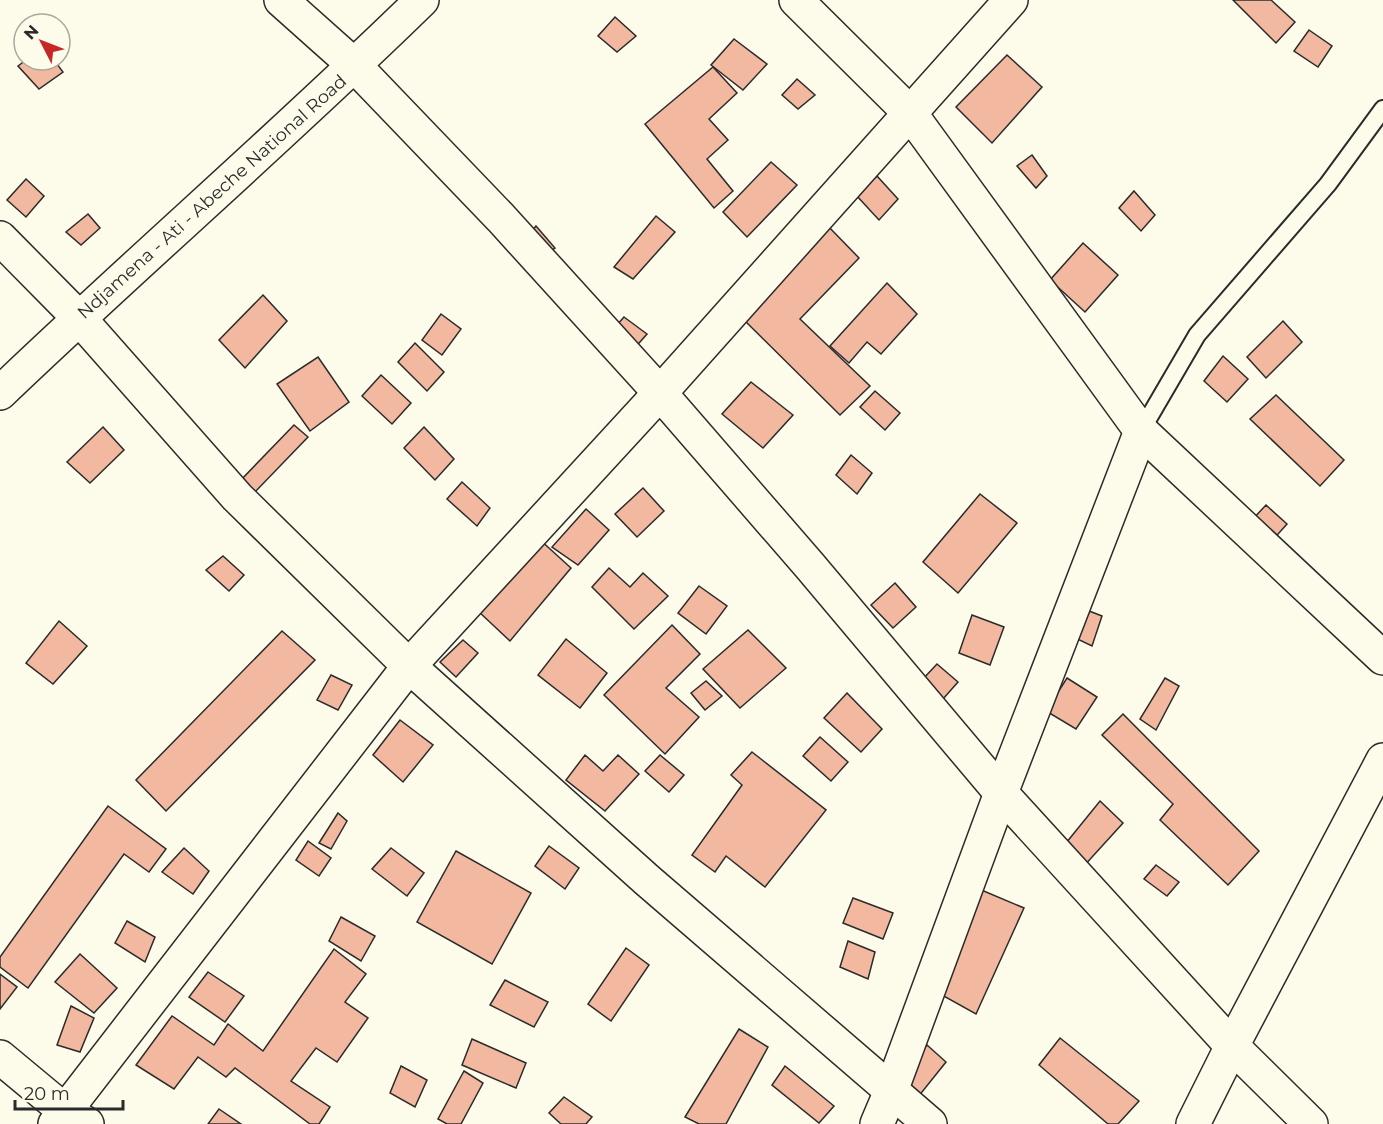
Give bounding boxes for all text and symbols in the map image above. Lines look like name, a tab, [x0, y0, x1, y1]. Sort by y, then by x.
north arrow	[12, 12, 72, 72]
text: N	[20, 21, 43, 43]
street label: Ndjamena - Ati - Abeche National Road	[73, 70, 351, 324]
scale bar	[15, 1073, 123, 1111]
text: 20 m	[24, 1083, 70, 1105]

